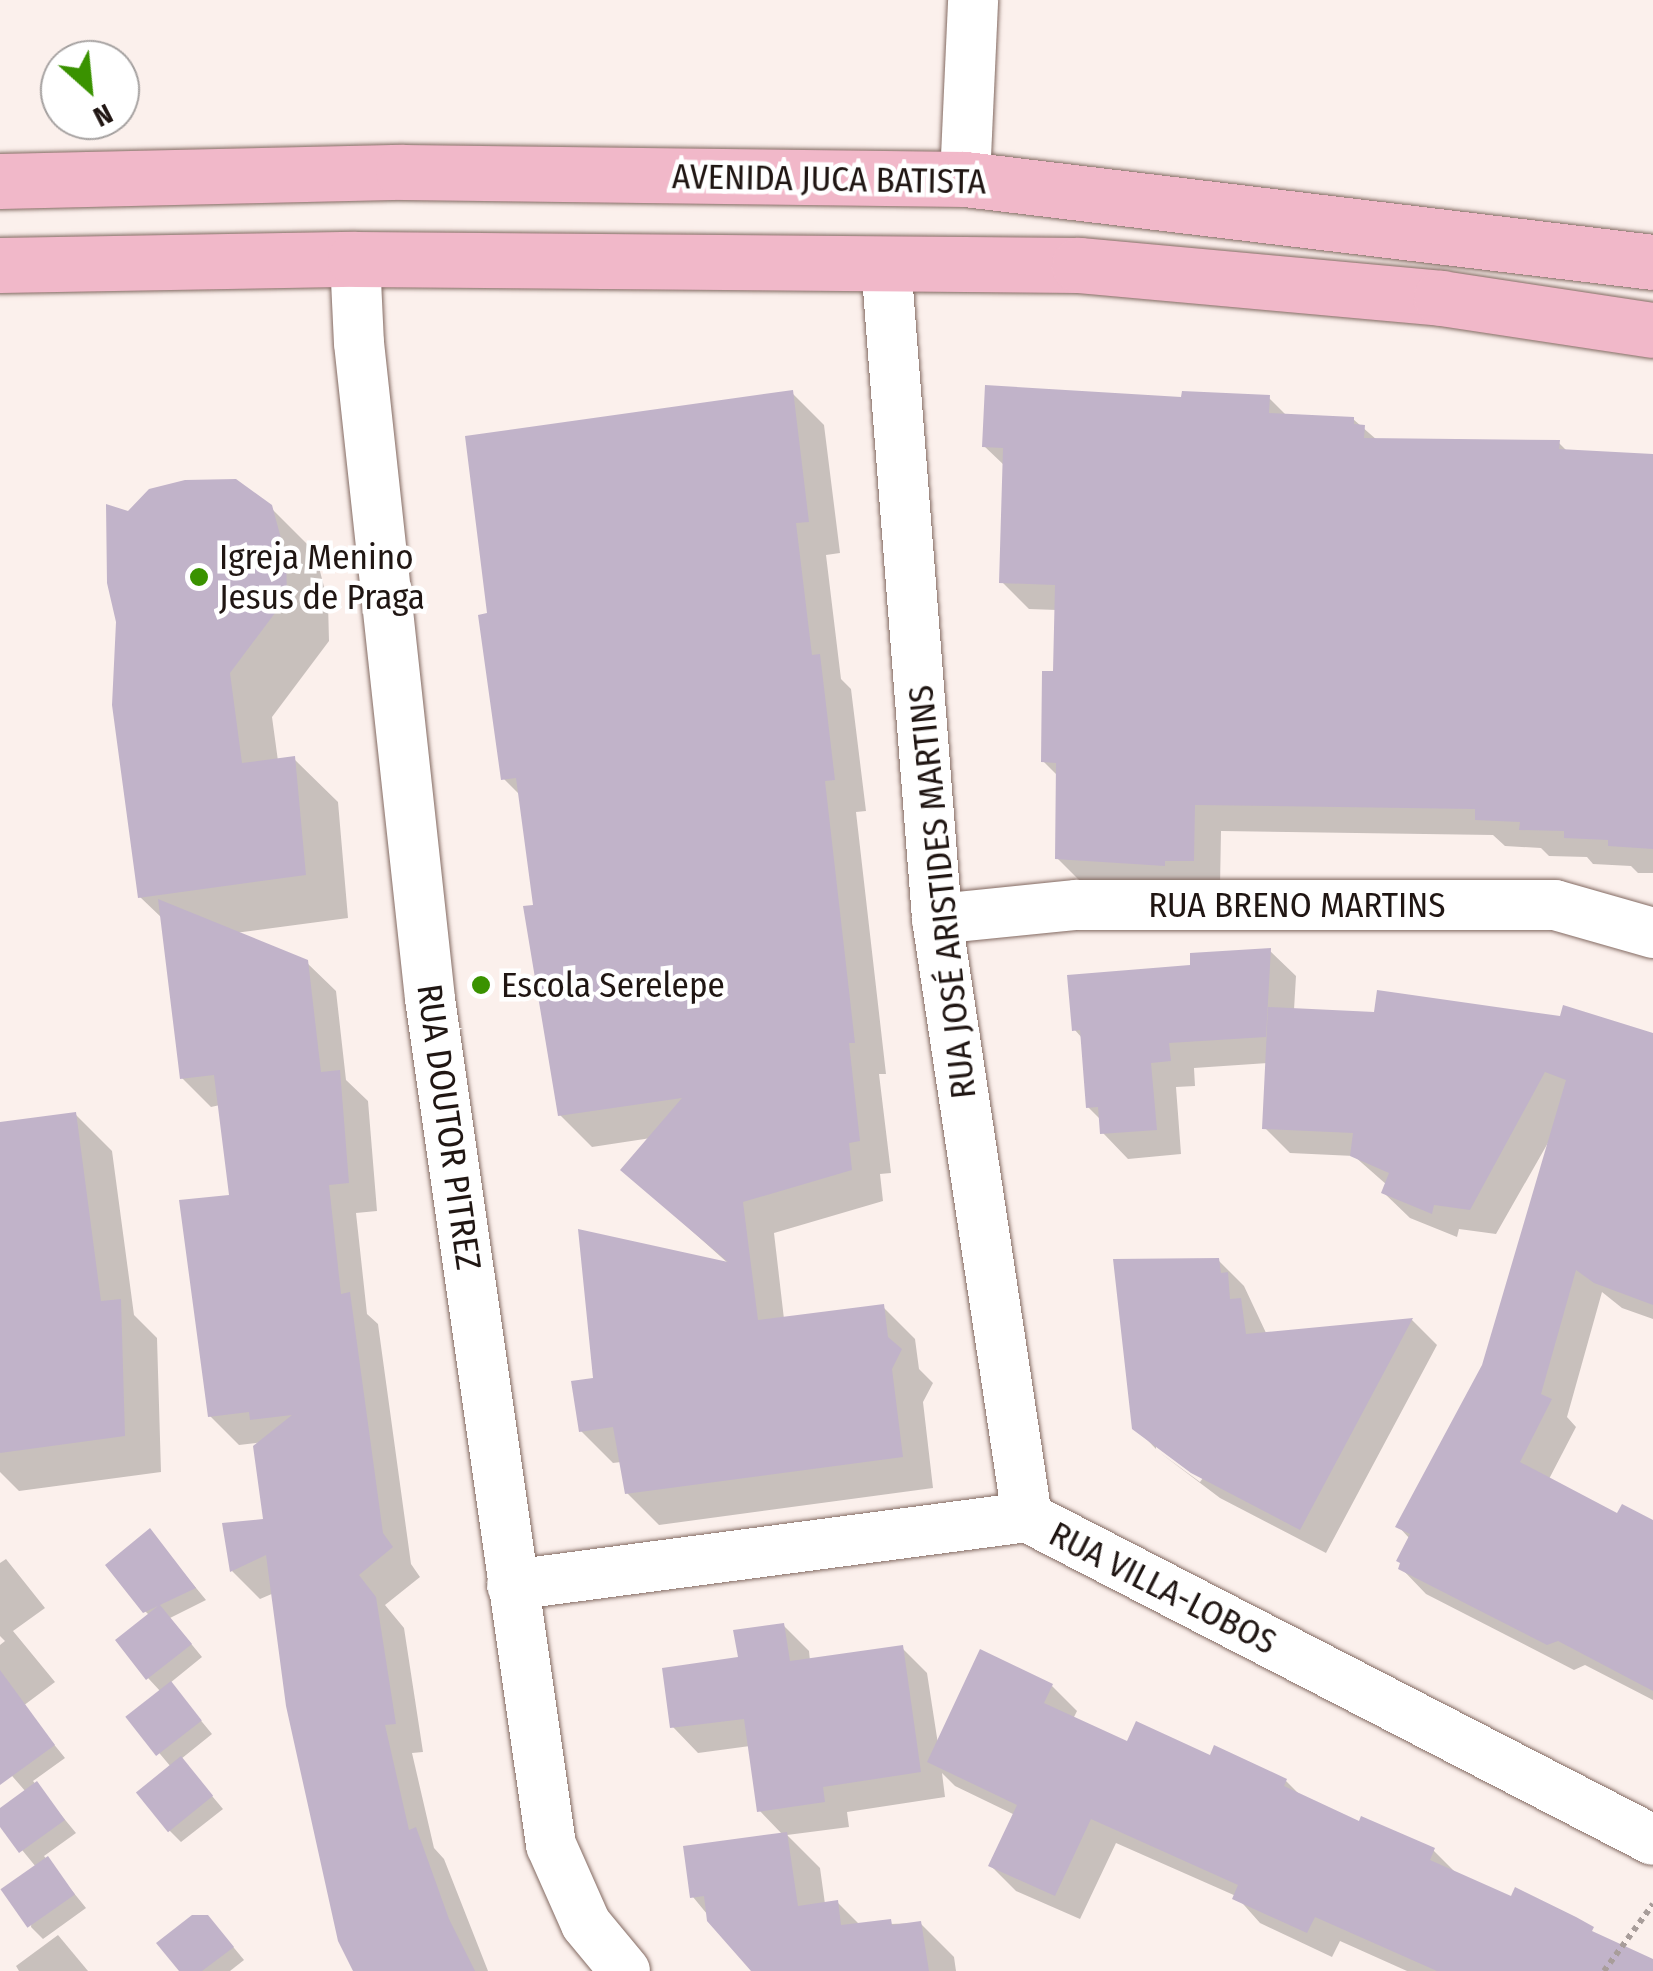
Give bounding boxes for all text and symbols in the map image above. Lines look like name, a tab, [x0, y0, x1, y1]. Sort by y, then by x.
north arrow	[40, 40, 140, 140]
text: N	[88, 97, 118, 134]
street label: AVENIDA JUCA BATISTA	[672, 155, 986, 203]
place label: Igreja Menino Jesus de Praga	[219, 536, 425, 618]
marker: Igreja Menino Jesus de Praga	[188, 566, 210, 588]
street label: RUA JOSÉ ARISTIDES MARTINS	[899, 683, 985, 1101]
street label: RUA BRENO MARTINS	[1148, 884, 1446, 926]
place label: Escola Serelepe	[501, 964, 725, 1006]
marker: Escola Serelepe	[470, 974, 492, 996]
street label: RUA DOUTOR PITREZ	[408, 981, 490, 1273]
street label: RUA VILLA-LOBOS	[1043, 1513, 1283, 1663]

